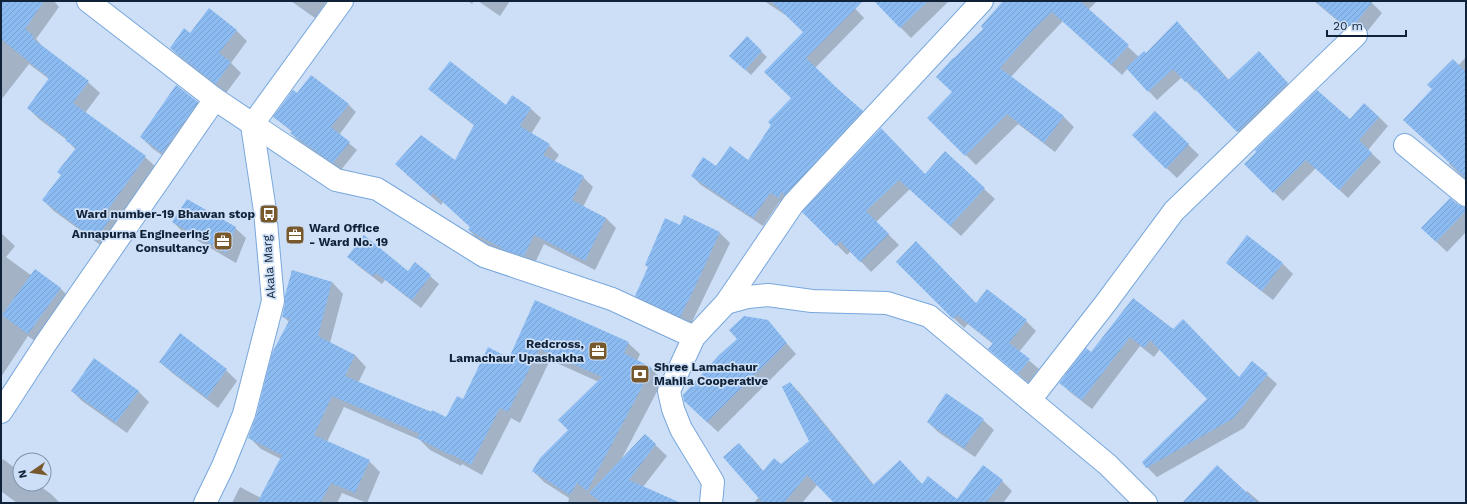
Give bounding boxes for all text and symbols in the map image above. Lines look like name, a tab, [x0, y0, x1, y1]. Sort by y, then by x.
scale bar	[1327, 12, 1406, 38]
text: 20 m	[1333, 19, 1363, 33]
bus stop icon: Ward number-19 Bhawan stop	[258, 203, 280, 225]
place label: Ward number-19 Bhawan stop	[76, 207, 255, 221]
place label: Ward Office - Ward No. 19	[309, 221, 388, 249]
office icon: Ward Office - Ward No. 19	[284, 224, 306, 246]
place label: Annapurna Engineering Consultancy	[72, 227, 209, 255]
office icon: Annapurna Engineering Consultancy	[212, 230, 234, 252]
street label: Akala Marg	[260, 234, 278, 299]
place label: Redcross, Lamachaur Upashakha	[449, 337, 584, 365]
office icon: Redcross, Lamachaur Upashakha	[587, 340, 609, 362]
place label: Shree Lamachaur Mahila Cooperative	[654, 360, 768, 388]
bank icon: Shree Lamachaur Mahila Cooperative	[629, 363, 651, 385]
north arrow	[12, 452, 52, 492]
text: N	[15, 469, 30, 480]

